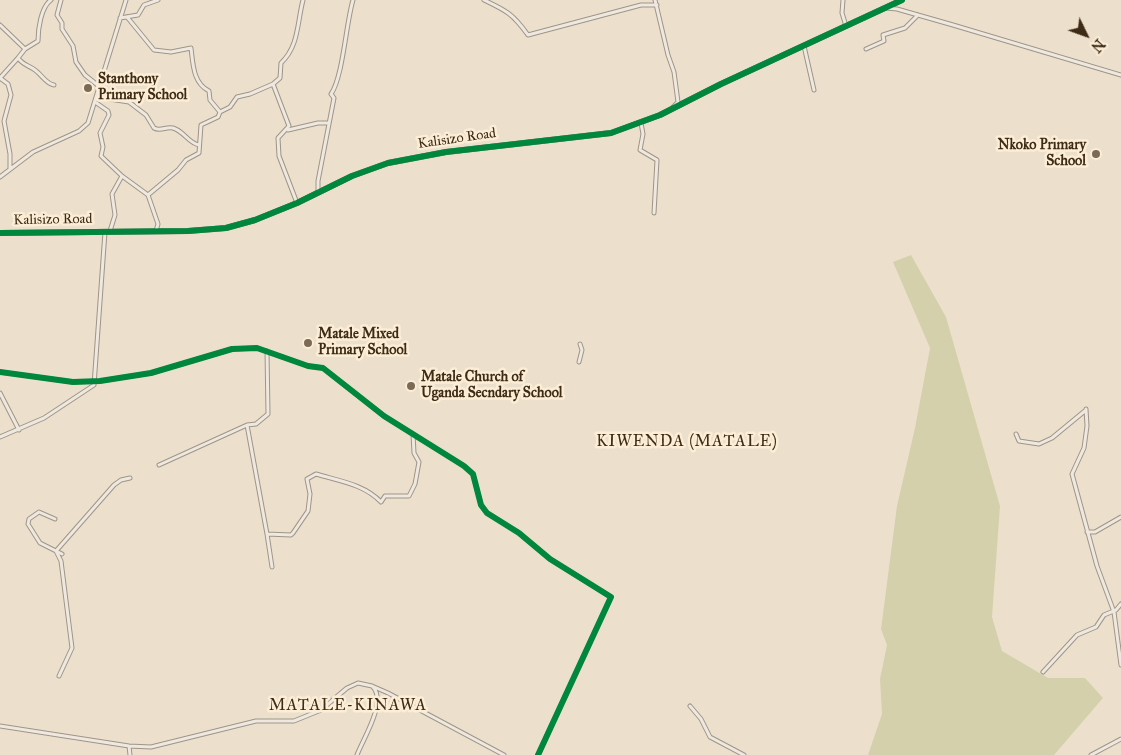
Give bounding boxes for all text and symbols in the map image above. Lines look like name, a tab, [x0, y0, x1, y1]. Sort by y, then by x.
north arrow	[1061, 10, 1111, 60]
text: N	[1087, 35, 1108, 55]
place label: Stanthony Primary School	[98, 72, 187, 104]
marker: Stanthony Primary School	[82, 82, 94, 94]
street label: Kalisizo Road	[417, 125, 497, 153]
place label: Nkoko Primary School	[998, 138, 1086, 170]
marker: Nkoko Primary School	[1090, 148, 1102, 160]
street label: Kalisizo Road	[13, 211, 93, 229]
place label: Matale Mixed Primary School	[318, 327, 407, 360]
marker: Matale Mixed Primary School	[302, 337, 314, 349]
place label: Matale Church of Uganda Secndary School	[421, 370, 563, 402]
marker: Matale Church of Uganda Secndary School	[405, 380, 417, 392]
district label: KIWENDA (MATALE)	[594, 432, 780, 452]
district label: MATALE-KINAWA	[267, 696, 429, 716]

